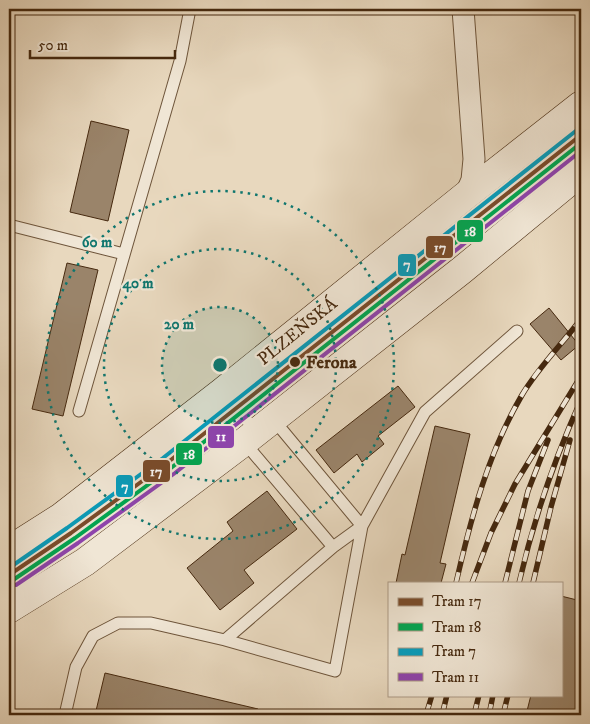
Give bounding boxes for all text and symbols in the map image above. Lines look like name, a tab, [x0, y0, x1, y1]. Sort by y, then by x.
scale bar	[30, 28, 175, 60]
text: 50 m	[38, 36, 68, 55]
line badge: 18	[456, 219, 484, 243]
text: 18	[464, 223, 476, 241]
text: 60 m	[82, 233, 113, 252]
line badge: 17	[425, 235, 454, 259]
text: 17	[434, 239, 446, 257]
line badge: 7	[397, 253, 417, 277]
text: 7	[403, 256, 411, 274]
text: 40 m	[121, 274, 154, 293]
street label: PLZEŇSKÁ	[253, 292, 342, 371]
text: 20 m	[164, 315, 195, 334]
place label: Ferona	[306, 352, 357, 374]
marker: Ferona	[288, 355, 302, 369]
centre of rings	[211, 356, 229, 374]
line badge: 11	[207, 425, 235, 449]
text: 11	[216, 428, 226, 446]
line badge: 18	[175, 442, 203, 466]
text: 18	[183, 446, 195, 464]
line badge: 17	[142, 459, 171, 483]
text: 17	[150, 463, 162, 481]
line badge: 7	[115, 474, 134, 498]
text: 7	[121, 478, 129, 496]
legend	[388, 582, 562, 696]
text: Tram 17	[432, 592, 482, 611]
text: Tram 18	[432, 618, 481, 637]
text: Tram 7	[432, 642, 476, 661]
text: Tram 11	[432, 668, 479, 687]

